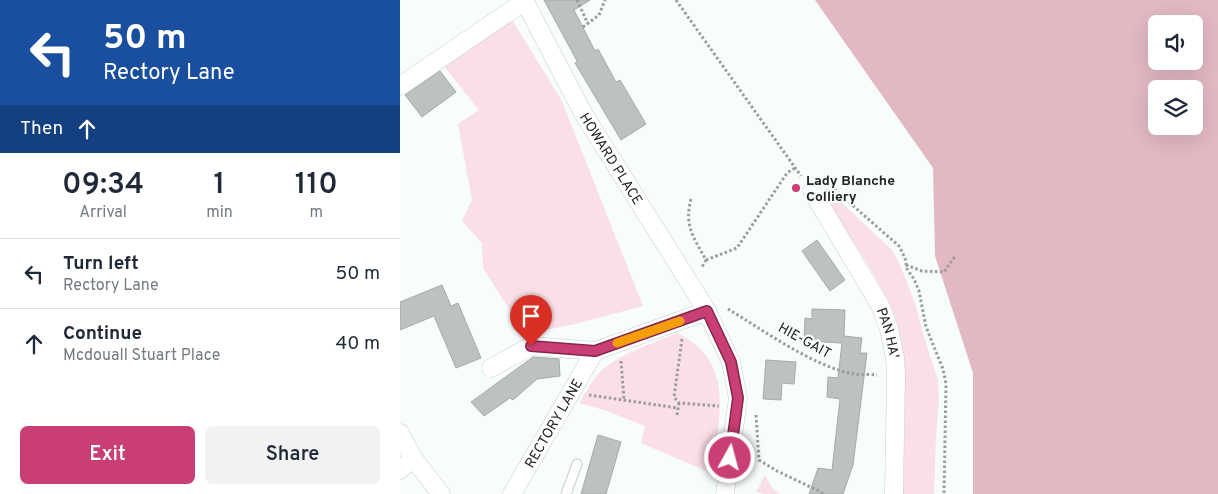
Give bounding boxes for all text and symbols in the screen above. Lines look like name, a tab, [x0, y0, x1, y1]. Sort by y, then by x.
map controls	[1148, 15, 1203, 135]
button: sound	[1148, 15, 1203, 70]
text: 50 m	[103, 17, 187, 61]
icon: left	[20, 20, 85, 85]
text: Rectory Lane	[103, 60, 235, 87]
button: layers	[1148, 80, 1203, 135]
street label: HOWARD PLACE	[575, 110, 645, 208]
icon: ahead	[73, 115, 101, 143]
text: Then	[20, 117, 63, 141]
text: 09:34	[62, 167, 144, 204]
text: 1	[214, 167, 225, 204]
text: 110	[295, 167, 338, 204]
place label: Lady Blanche Colliery	[806, 173, 895, 206]
marker: Lady Blanche Colliery	[790, 182, 802, 194]
text: Arrival	[79, 203, 127, 223]
text: min	[206, 203, 233, 223]
text: m	[310, 203, 323, 223]
text: Turn left	[63, 252, 139, 276]
icon: left	[20, 260, 48, 288]
text: 50 m	[335, 262, 380, 286]
text: Rectory Lane	[63, 276, 159, 296]
pin	[510, 295, 552, 346]
icon: arrive	[517, 302, 545, 330]
street label: PAN HA'	[872, 306, 902, 360]
street label: HIE-GAIT	[775, 320, 834, 363]
text: Continue	[63, 322, 142, 346]
icon: ahead	[20, 330, 48, 358]
text: 40 m	[335, 332, 380, 356]
text: Mcdouall Stuart Place	[63, 346, 220, 366]
street label: RECTORY LANE	[522, 376, 587, 471]
button: Exit	[20, 426, 195, 484]
button: Share	[205, 426, 380, 484]
position arrow	[703, 431, 755, 483]

